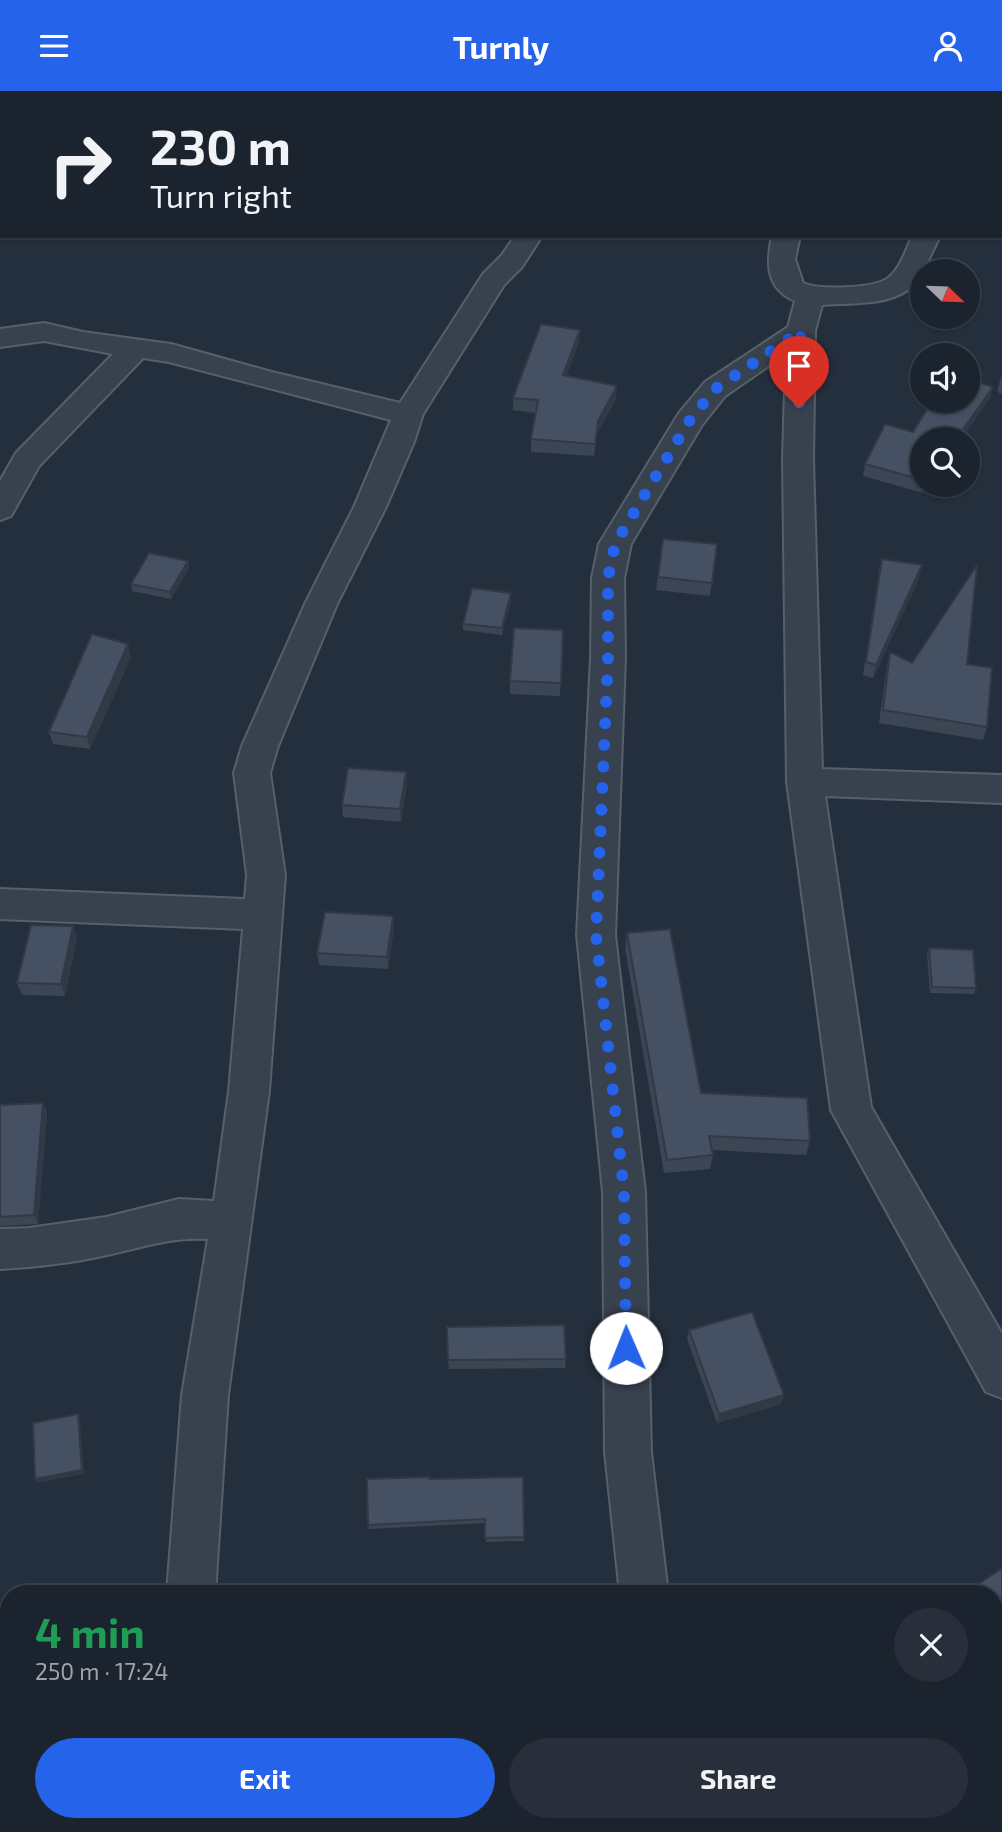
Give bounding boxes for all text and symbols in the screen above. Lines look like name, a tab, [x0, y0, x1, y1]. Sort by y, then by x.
icon: menu	[35, 27, 73, 65]
text: Turnly	[453, 27, 549, 65]
icon: person	[929, 27, 967, 65]
text: 230 m	[150, 116, 291, 175]
icon: right	[35, 119, 126, 210]
text: Turn right	[150, 176, 292, 214]
north arrow	[910, 259, 980, 329]
map controls	[910, 259, 980, 497]
pin	[769, 336, 829, 408]
button: sound	[910, 343, 980, 413]
icon: arrive	[780, 347, 818, 385]
button: search	[910, 427, 980, 497]
position arrow	[589, 1311, 663, 1385]
text: 4 min	[35, 1606, 145, 1656]
button: close	[894, 1608, 968, 1682]
text: 250 m · 17:24	[35, 1657, 169, 1685]
button: Exit	[35, 1738, 495, 1818]
button: Share	[509, 1738, 968, 1818]

